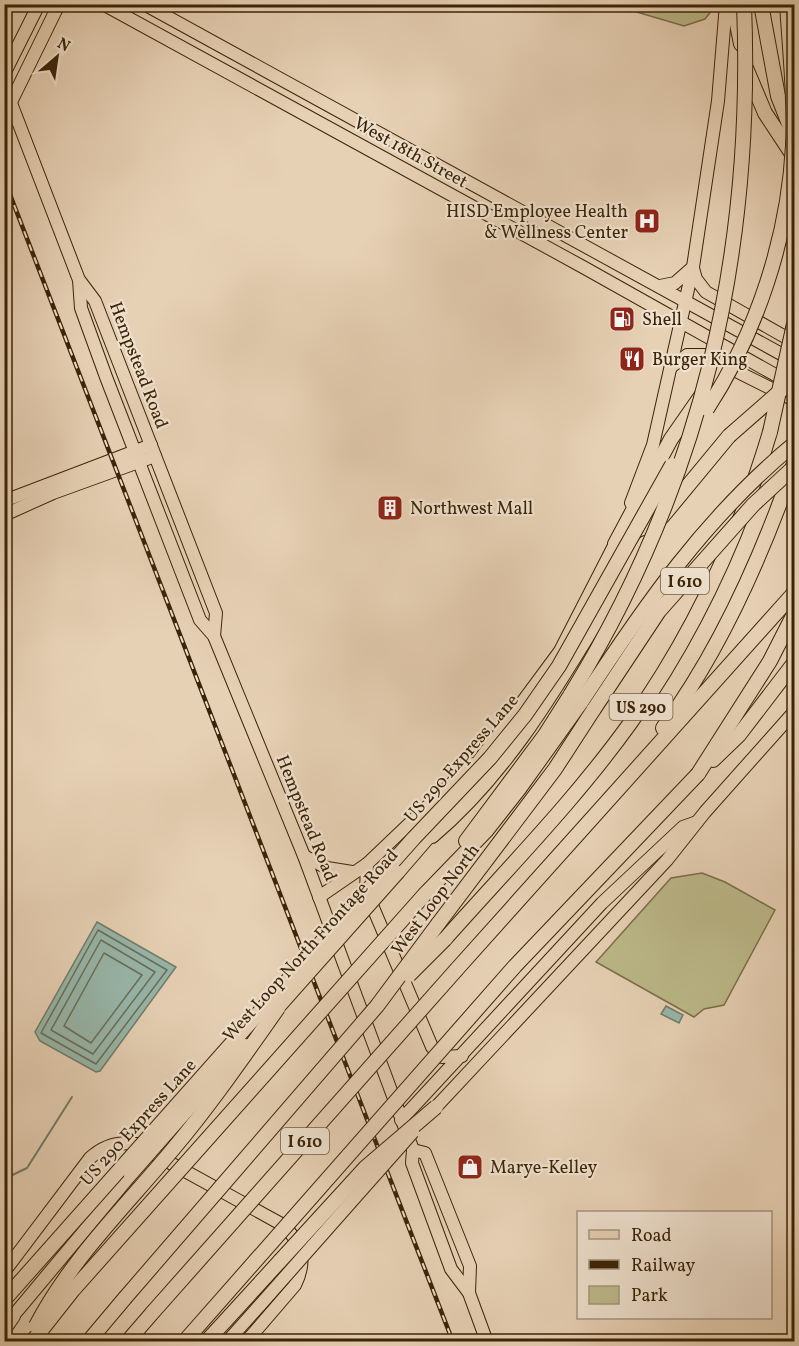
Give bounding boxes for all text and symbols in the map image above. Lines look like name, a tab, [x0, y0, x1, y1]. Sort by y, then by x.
north arrow	[27, 27, 87, 87]
text: N	[53, 33, 74, 58]
street label: West 18th Street	[349, 112, 472, 195]
place label: HISD Employee Health & Wellness Center	[446, 200, 628, 246]
hospital icon: HISD Employee Health & Wellness Center	[632, 206, 662, 236]
street label: Hempstead Road	[102, 298, 173, 433]
fuel station icon: Shell	[607, 304, 637, 334]
place label: Shell	[642, 308, 682, 333]
restaurant icon: Burger King	[617, 344, 647, 374]
place label: Burger King	[652, 348, 747, 373]
building icon: Northwest Mall	[375, 493, 405, 523]
place label: Northwest Mall	[410, 497, 533, 522]
road number: I 610	[661, 568, 709, 594]
street label: US 290 Express Lane	[399, 689, 525, 829]
road number: US 290	[610, 694, 672, 720]
street label: Hempstead Road	[269, 752, 342, 885]
street label: West Loop North	[386, 839, 486, 961]
street label: West Loop North Frontage Road	[218, 844, 405, 1048]
street label: US 290 Express Lane	[75, 1054, 203, 1192]
road number: I 610	[281, 1128, 329, 1154]
shop icon: Marye-Kelley	[455, 1152, 485, 1182]
place label: Marye-Kelley	[490, 1156, 597, 1181]
legend	[577, 1211, 772, 1319]
text: Road	[631, 1224, 672, 1249]
text: Railway	[631, 1254, 695, 1279]
text: Park	[631, 1284, 668, 1309]

